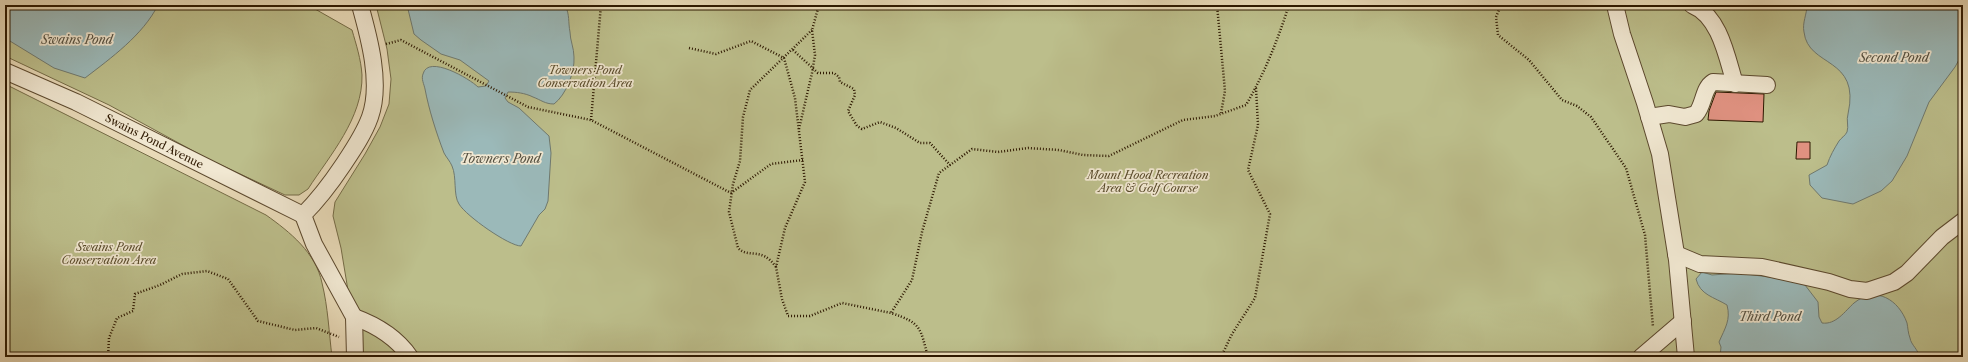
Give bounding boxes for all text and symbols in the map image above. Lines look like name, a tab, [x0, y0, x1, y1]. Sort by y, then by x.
water label: Swains Pond	[40, 32, 115, 47]
water label: Second Pond	[1858, 50, 1931, 65]
park label: Towners Pond Conservation Area	[538, 63, 633, 90]
street label: Swains Pond Avenue	[103, 111, 206, 171]
water label: Towners Pond	[461, 151, 543, 166]
park label: Mount Hood Recreation Area & Golf Course	[1085, 168, 1209, 195]
park label: Swains Pond Conservation Area	[62, 240, 157, 267]
water label: Third Pond	[1739, 309, 1803, 324]

